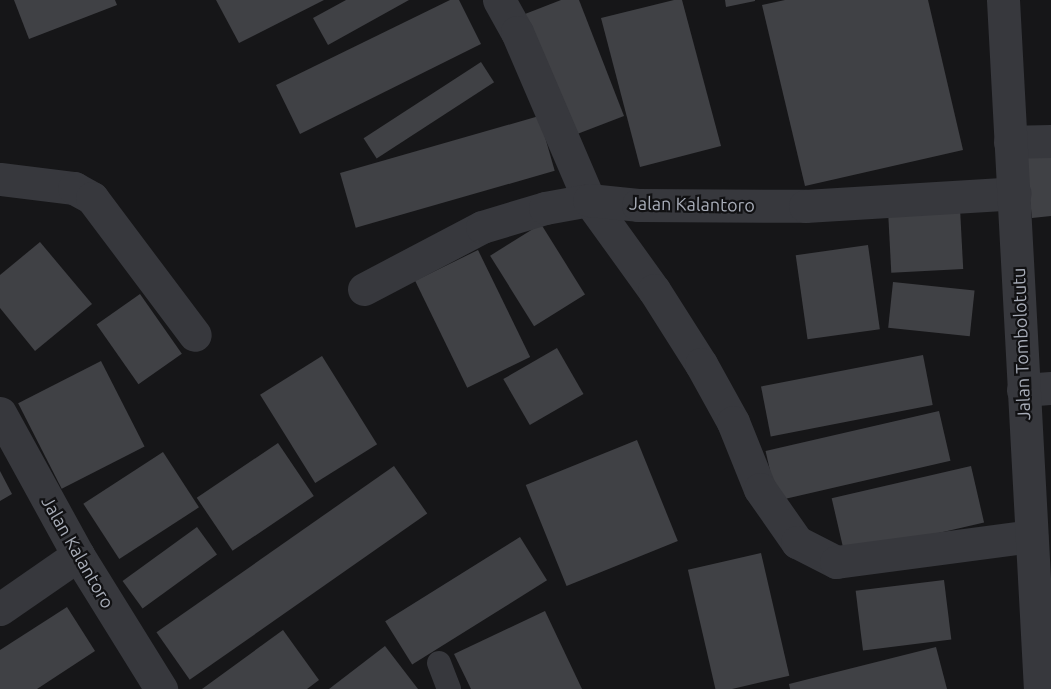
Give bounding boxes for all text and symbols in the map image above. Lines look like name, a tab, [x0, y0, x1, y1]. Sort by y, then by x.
street label: Jalan Kalantoro	[629, 192, 755, 216]
street label: Jalan Tombolotutu	[1008, 267, 1034, 421]
street label: Jalan Kalantoro	[37, 492, 119, 612]

